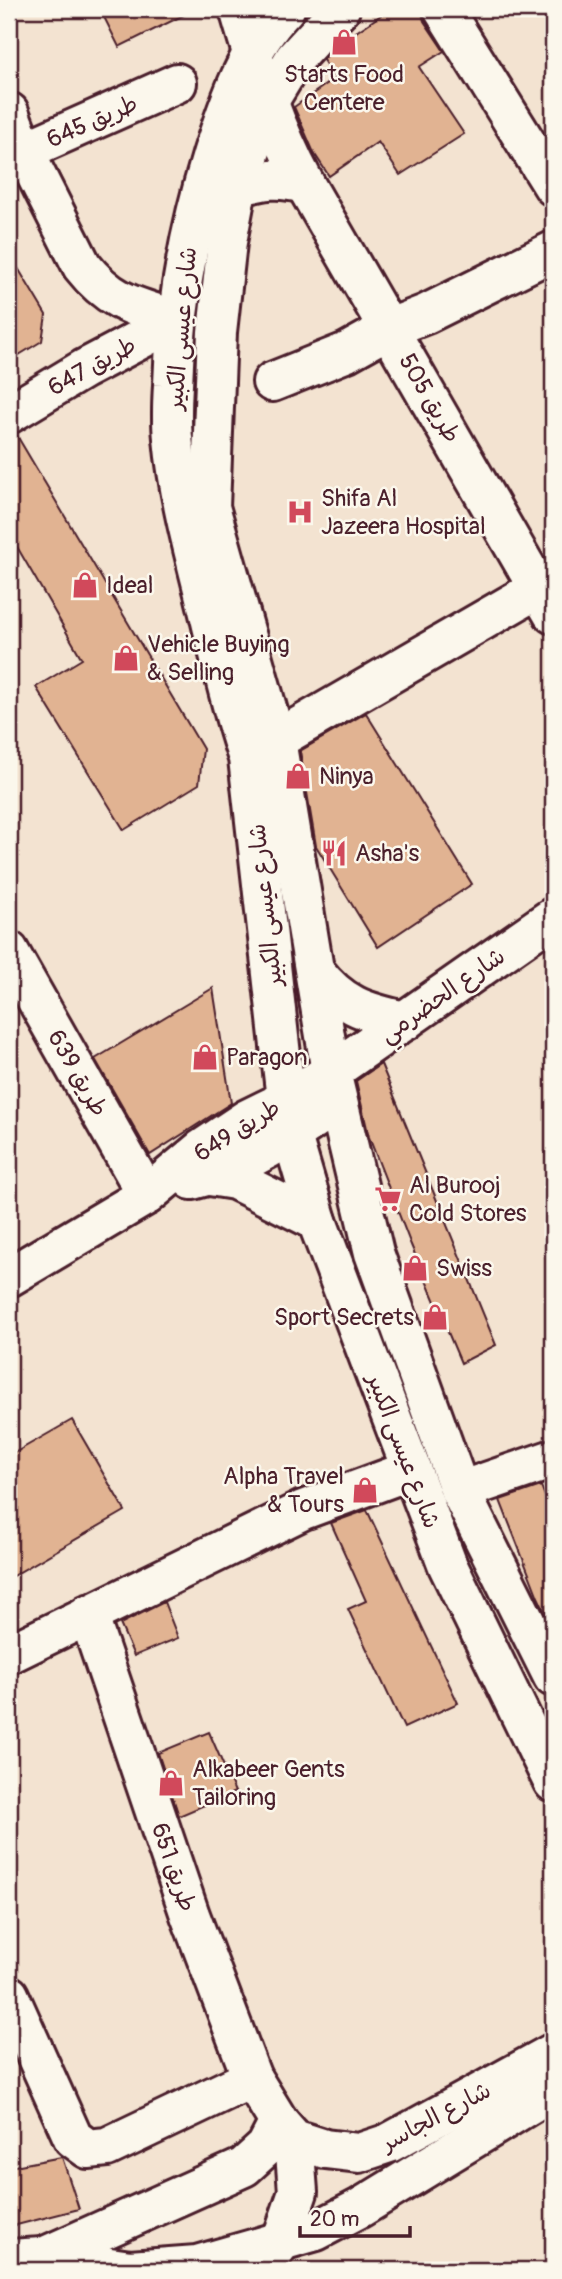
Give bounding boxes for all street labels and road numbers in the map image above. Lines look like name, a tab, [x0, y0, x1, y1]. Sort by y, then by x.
street label: طريق 645	[42, 89, 142, 154]
street label: شارع عيسى الكبير	[160, 245, 205, 413]
street label: طريق 647	[43, 330, 141, 402]
street label: طريق 505	[393, 349, 467, 448]
street label: شارع عيسى الكبير	[243, 822, 291, 990]
street label: شارع الحضرمي	[374, 941, 514, 1054]
street label: طريق 639	[41, 1025, 114, 1122]
street label: طريق 649	[189, 1093, 286, 1168]
street label: شارع عيسى الكبير	[358, 1368, 446, 1533]
street label: طريق 651	[145, 1819, 202, 1915]
street label: شارع الجاسر	[375, 2076, 497, 2160]

